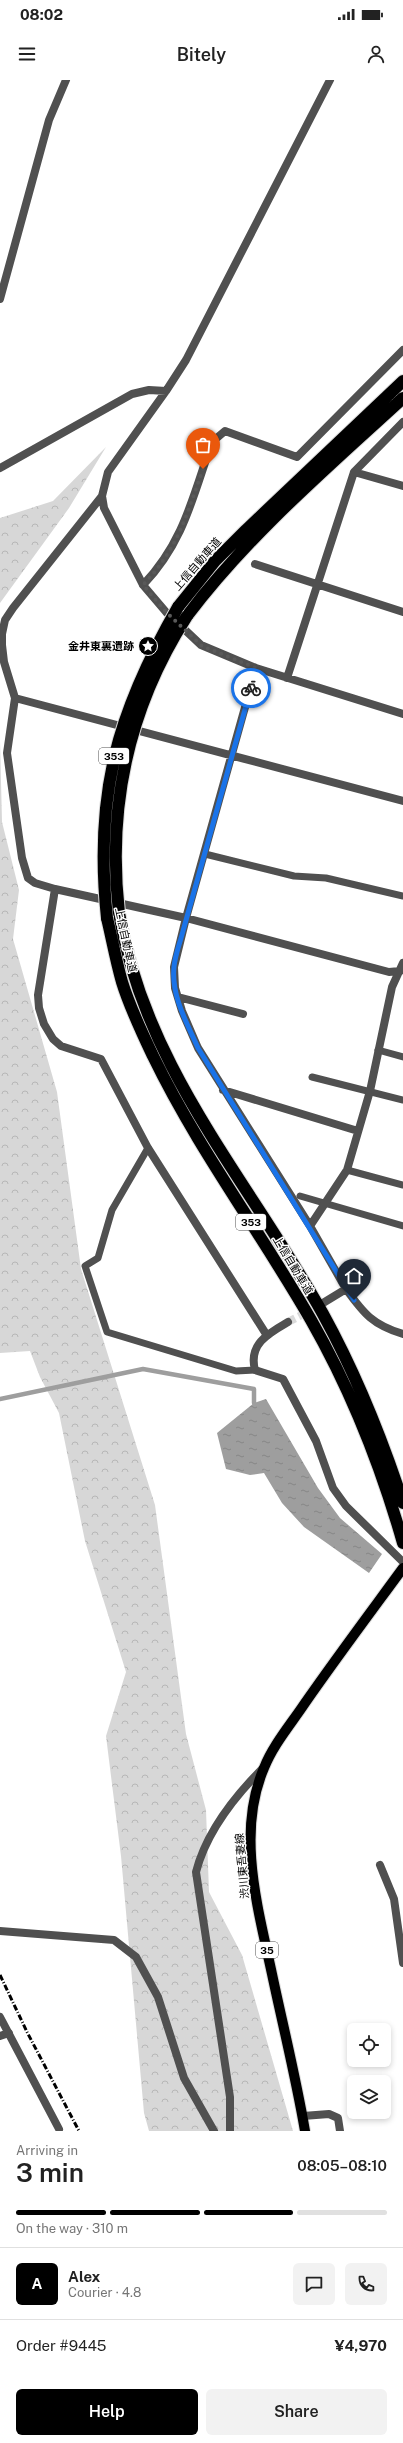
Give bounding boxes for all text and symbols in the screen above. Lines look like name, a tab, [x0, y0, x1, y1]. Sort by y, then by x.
text: 08:02	[20, 6, 63, 23]
icon: menu	[16, 43, 38, 65]
icon: person	[365, 43, 387, 65]
text: Bitely	[177, 44, 226, 65]
pin	[186, 428, 220, 469]
icon: bag	[192, 434, 214, 456]
street label: 上信自動車道	[171, 535, 223, 593]
place icon: 金井東裏遺跡	[137, 635, 159, 657]
place label: 金井東裏遺跡	[68, 640, 134, 652]
courier	[231, 668, 271, 708]
icon: bike	[240, 677, 262, 699]
road number: 353	[99, 748, 129, 764]
street label: 上信自動車道	[113, 906, 139, 974]
road number: 353	[236, 1214, 266, 1230]
street label: 上信自動車道	[271, 1234, 315, 1296]
pin	[337, 1259, 371, 1300]
icon: home	[343, 1265, 365, 1287]
street label: 渋川東吾妻線	[233, 1833, 251, 1899]
road number: 35	[256, 1942, 278, 1958]
map controls	[347, 2023, 391, 2119]
button: locate	[347, 2023, 391, 2067]
button: layers	[347, 2075, 391, 2119]
text: Arriving in	[16, 2143, 78, 2158]
text: 3 min	[16, 2157, 84, 2188]
text: 08:05–08:10	[297, 2157, 387, 2174]
text: On the way · 310 m	[16, 2221, 128, 2236]
button: chat	[293, 2263, 335, 2305]
button: phone	[345, 2263, 387, 2305]
text: Alex	[68, 2268, 100, 2285]
text: A	[32, 2275, 42, 2292]
text: Courier · 4.8	[68, 2285, 141, 2300]
text: Order #9445	[16, 2337, 106, 2354]
text: ¥4,970	[335, 2337, 387, 2354]
button: Help	[16, 2389, 198, 2435]
button: Share	[206, 2389, 387, 2435]

